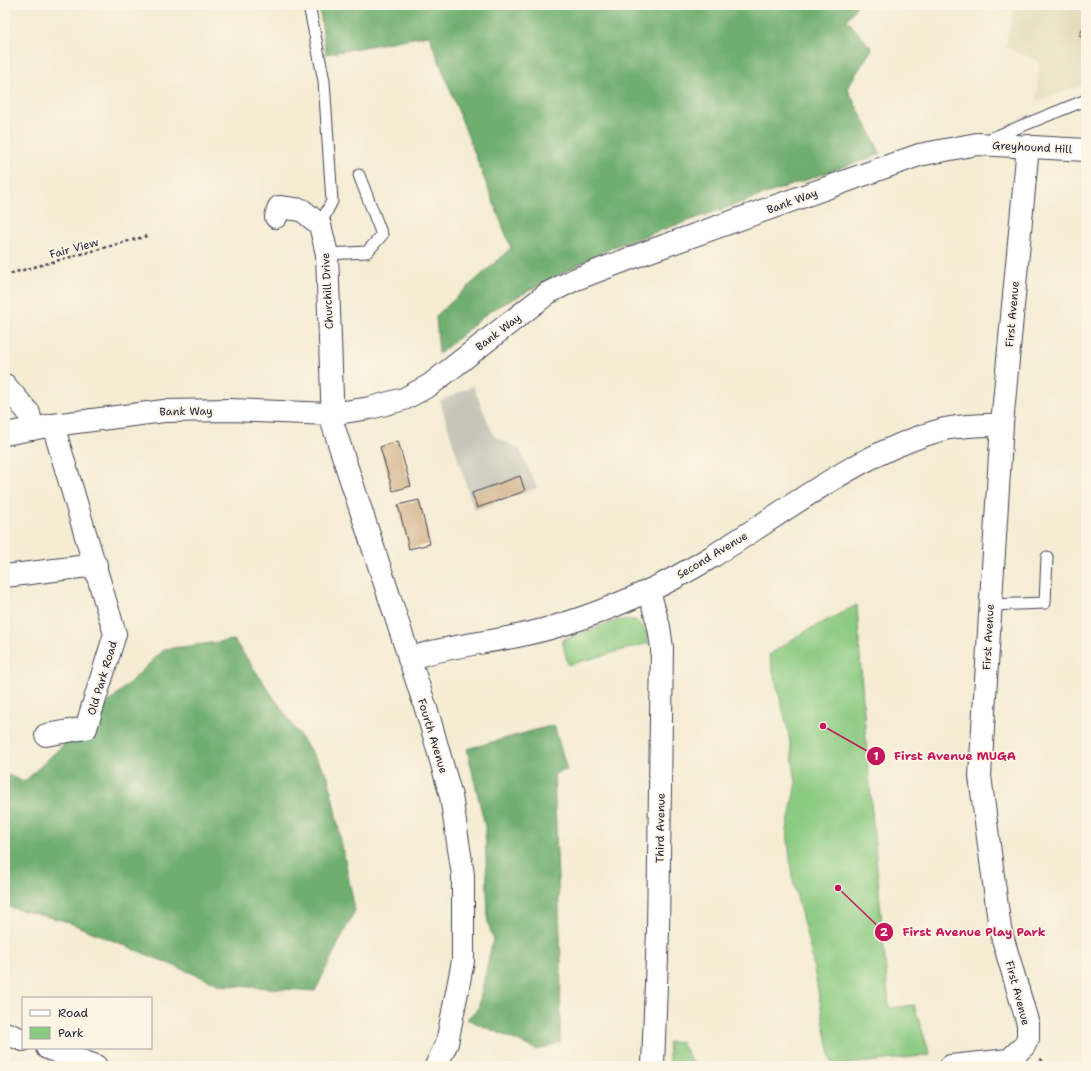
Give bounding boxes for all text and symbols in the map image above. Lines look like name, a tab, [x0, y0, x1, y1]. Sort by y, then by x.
street label: Greyhound Hill	[992, 138, 1073, 157]
street label: Bank Way	[765, 185, 820, 218]
street label: Fair View	[48, 235, 101, 262]
street label: Churchill Drive	[318, 252, 337, 330]
street label: First Avenue	[1002, 280, 1023, 348]
street label: Bank Way	[473, 310, 524, 354]
street label: Bank Way	[159, 404, 213, 419]
street label: Second Avenue	[674, 528, 751, 583]
street label: First Avenue	[979, 604, 998, 671]
street label: Old Park Road	[84, 639, 121, 717]
street label: Fourth Avenue	[414, 697, 451, 775]
callout: First Avenue MUGA	[866, 744, 1024, 768]
text: 1	[873, 748, 879, 764]
text: First Avenue MUGA	[894, 748, 1016, 764]
street label: Third Avenue	[652, 793, 669, 863]
callout: First Avenue Play Park	[874, 920, 1053, 944]
text: 2	[880, 924, 889, 940]
text: First Avenue Play Park	[902, 924, 1046, 940]
street label: First Avenue	[1002, 959, 1033, 1027]
legend	[22, 997, 152, 1049]
text: Road	[58, 1005, 89, 1021]
text: Park	[58, 1025, 84, 1041]

